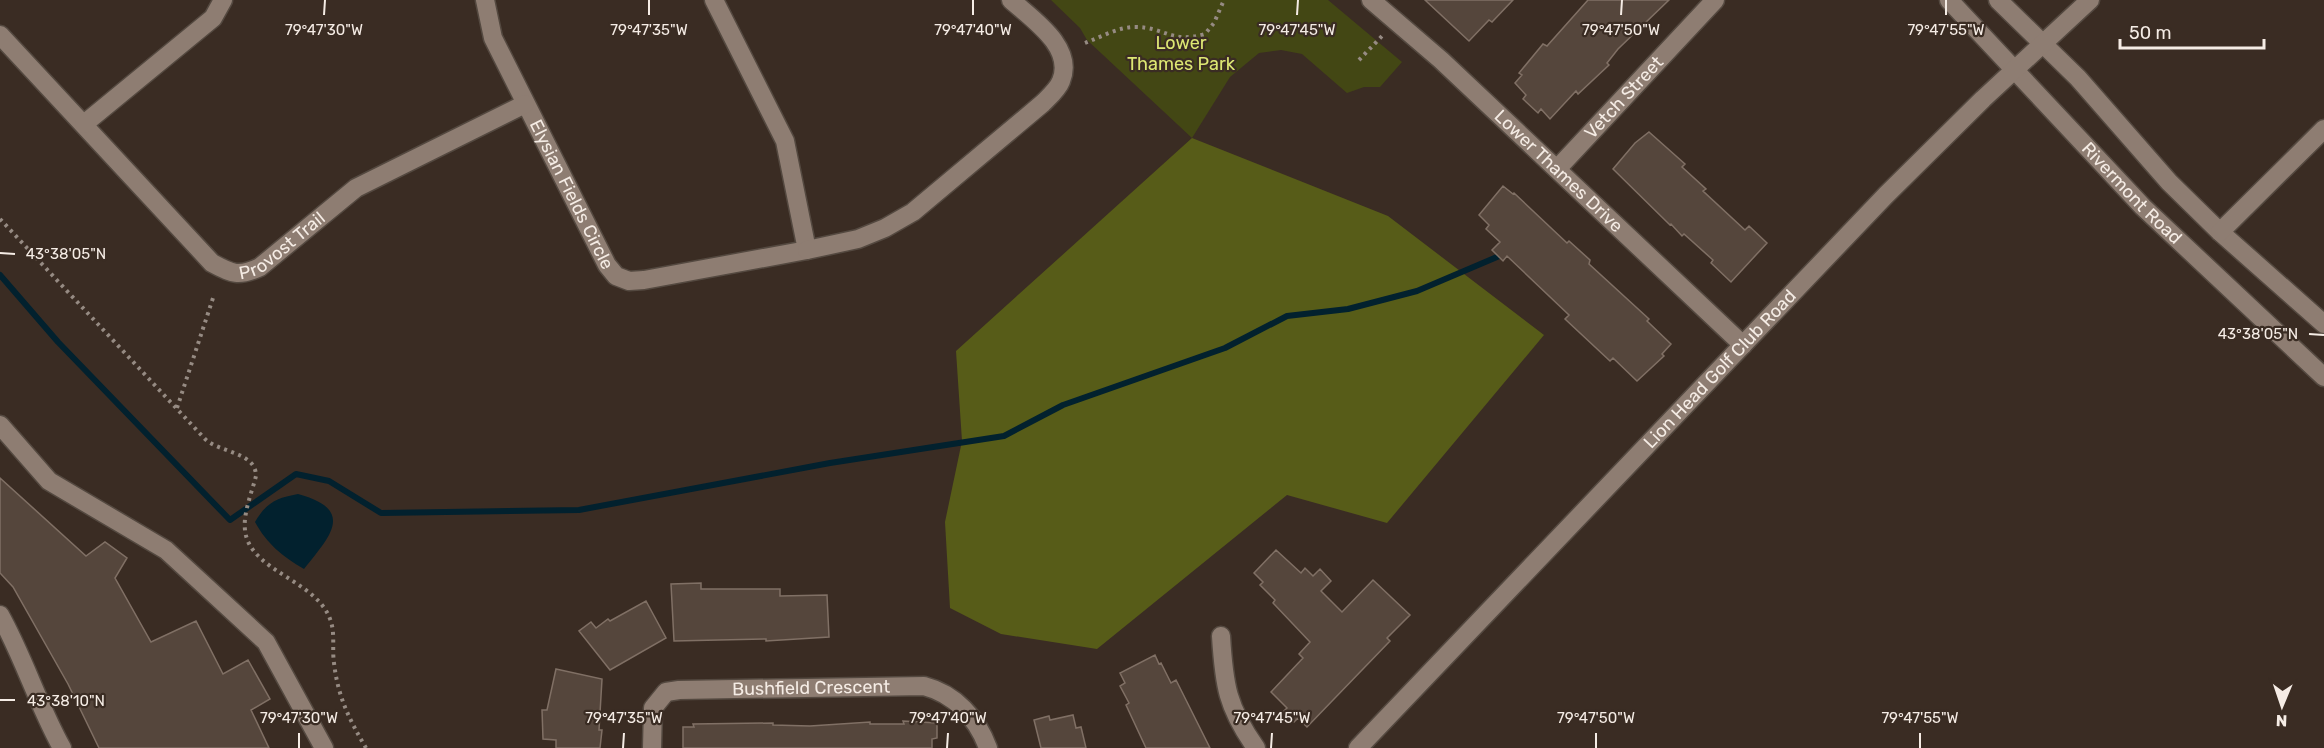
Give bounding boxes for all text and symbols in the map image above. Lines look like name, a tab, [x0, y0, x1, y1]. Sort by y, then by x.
scale bar	[2120, 12, 2264, 50]
text: 79°47'30"W	[285, 21, 363, 39]
text: 79°47'35"W	[610, 21, 688, 39]
text: 79°47'40"W	[934, 21, 1012, 39]
text: 79°47'45"W	[1259, 21, 1335, 39]
text: 79°47'50"W	[1582, 21, 1660, 39]
text: 79°47'55"W	[1907, 21, 1985, 39]
text: 50 m	[2129, 22, 2172, 44]
park label: Lower Thames Park	[1127, 32, 1236, 75]
street label: Vetch Street	[1580, 51, 1668, 143]
street label: Lower Thames Drive	[1490, 105, 1628, 237]
street label: Elysian Fields Circle	[525, 116, 618, 273]
street label: Rivermont Road	[2077, 138, 2186, 249]
street label: Provost Trail	[237, 207, 329, 284]
text: 43°38'05"N	[26, 245, 106, 263]
street label: Lion Head Golf Club Road	[1639, 285, 1801, 453]
text: 43°38'05"N	[2218, 325, 2298, 343]
street label: Bushfield Crescent	[732, 676, 890, 700]
north arrow	[2252, 676, 2312, 736]
text: 43°38'10"N	[27, 692, 105, 710]
text: 79°47'30"W	[260, 709, 338, 727]
text: 79°47'35"W	[585, 709, 663, 727]
text: 79°47'40"W	[909, 709, 987, 727]
text: 79°47'45"W	[1234, 709, 1310, 727]
text: 79°47'50"W	[1557, 709, 1635, 727]
text: 79°47'55"W	[1881, 709, 1959, 727]
text: N	[2275, 711, 2288, 730]

